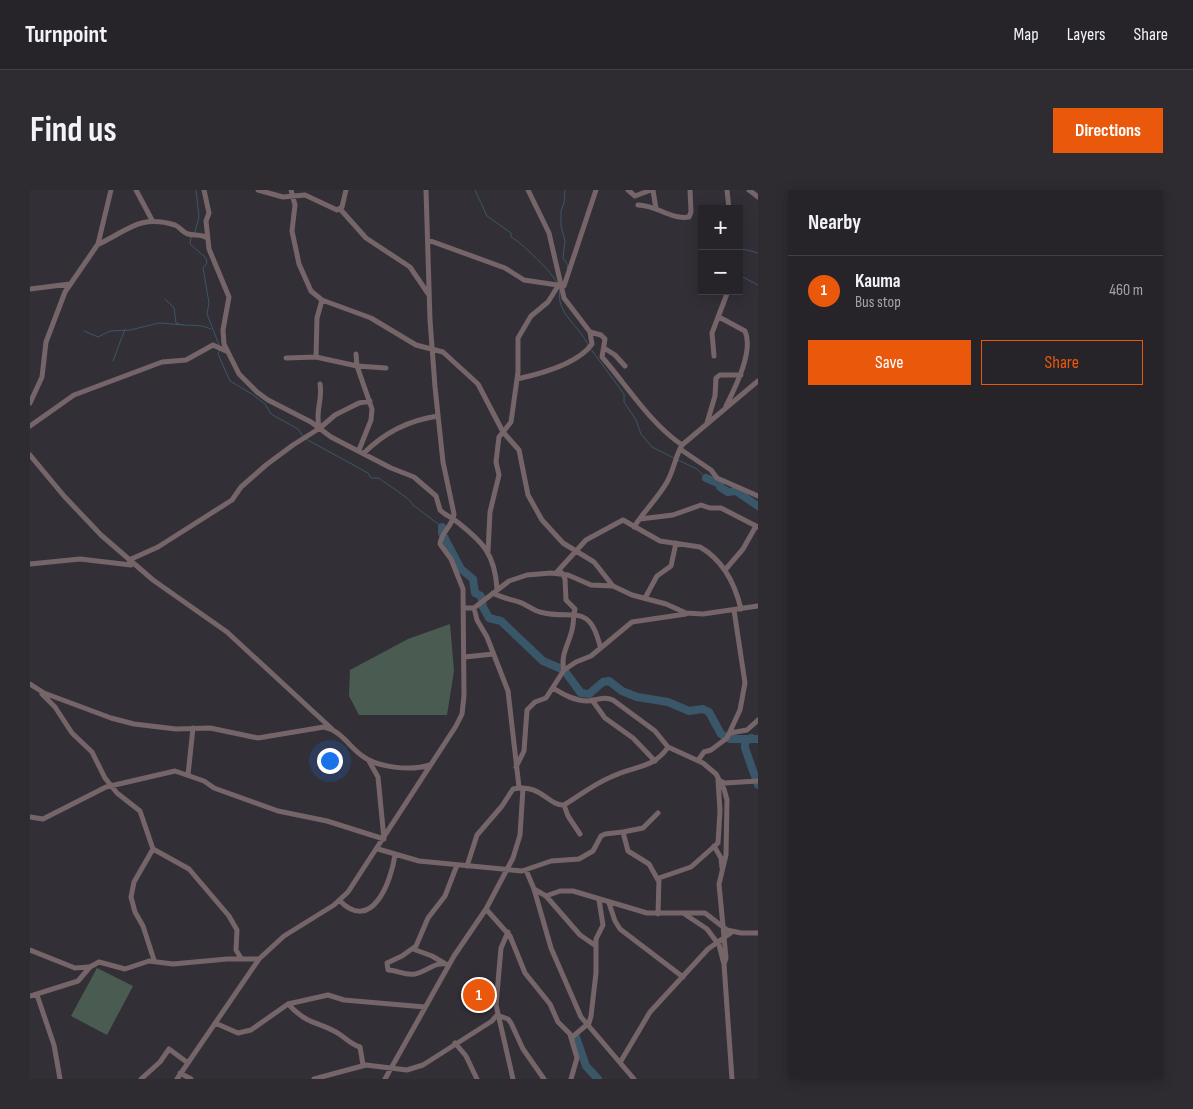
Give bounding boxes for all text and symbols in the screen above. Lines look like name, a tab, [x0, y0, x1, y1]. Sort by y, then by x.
text: Turnpoint	[25, 20, 107, 49]
text: Map	[1014, 24, 1039, 45]
text: Layers	[1067, 24, 1106, 45]
text: Share	[1134, 24, 1168, 45]
button: Directions	[1053, 108, 1163, 153]
text: Find us	[30, 109, 117, 152]
map controls	[698, 205, 743, 295]
button: +	[698, 205, 743, 250]
text: Nearby	[808, 210, 861, 235]
button: −	[698, 250, 743, 295]
text: Kauma	[855, 270, 901, 293]
text: 1	[821, 281, 827, 300]
text: 460 m	[1109, 281, 1143, 300]
text: Bus stop	[855, 293, 901, 312]
button: Save	[808, 340, 971, 385]
button: Share	[981, 340, 1143, 385]
your location	[317, 748, 343, 774]
pin: 1	[463, 976, 495, 1014]

